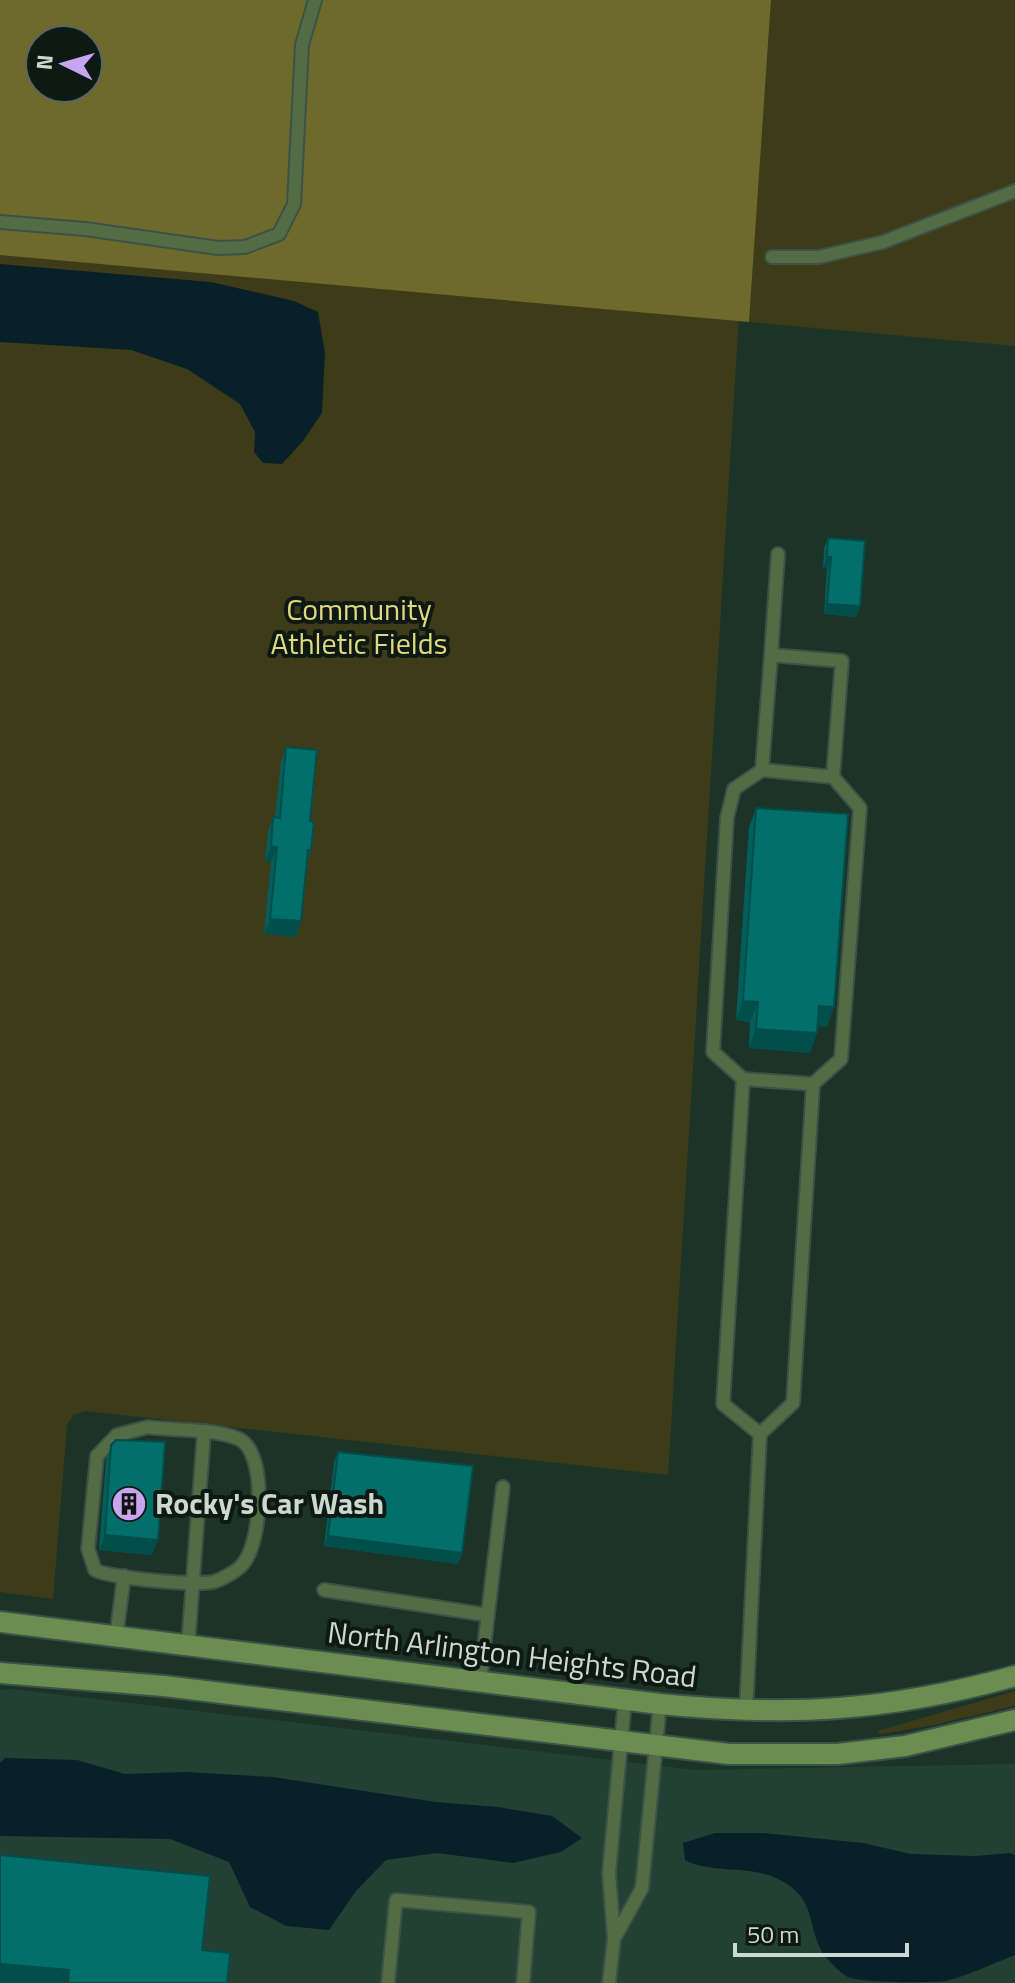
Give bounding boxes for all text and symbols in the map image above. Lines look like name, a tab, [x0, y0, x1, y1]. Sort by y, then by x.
north arrow	[24, 24, 104, 104]
text: N	[26, 53, 62, 71]
park label: Community Athletic Fields	[270, 586, 448, 666]
place label: Rocky's Car Wash	[155, 1480, 384, 1526]
building icon: Rocky's Car Wash	[110, 1485, 148, 1523]
street label: North Arlington Heights Road	[325, 1609, 699, 1699]
scale bar	[735, 1907, 907, 1957]
text: 50 m	[747, 1916, 799, 1952]

